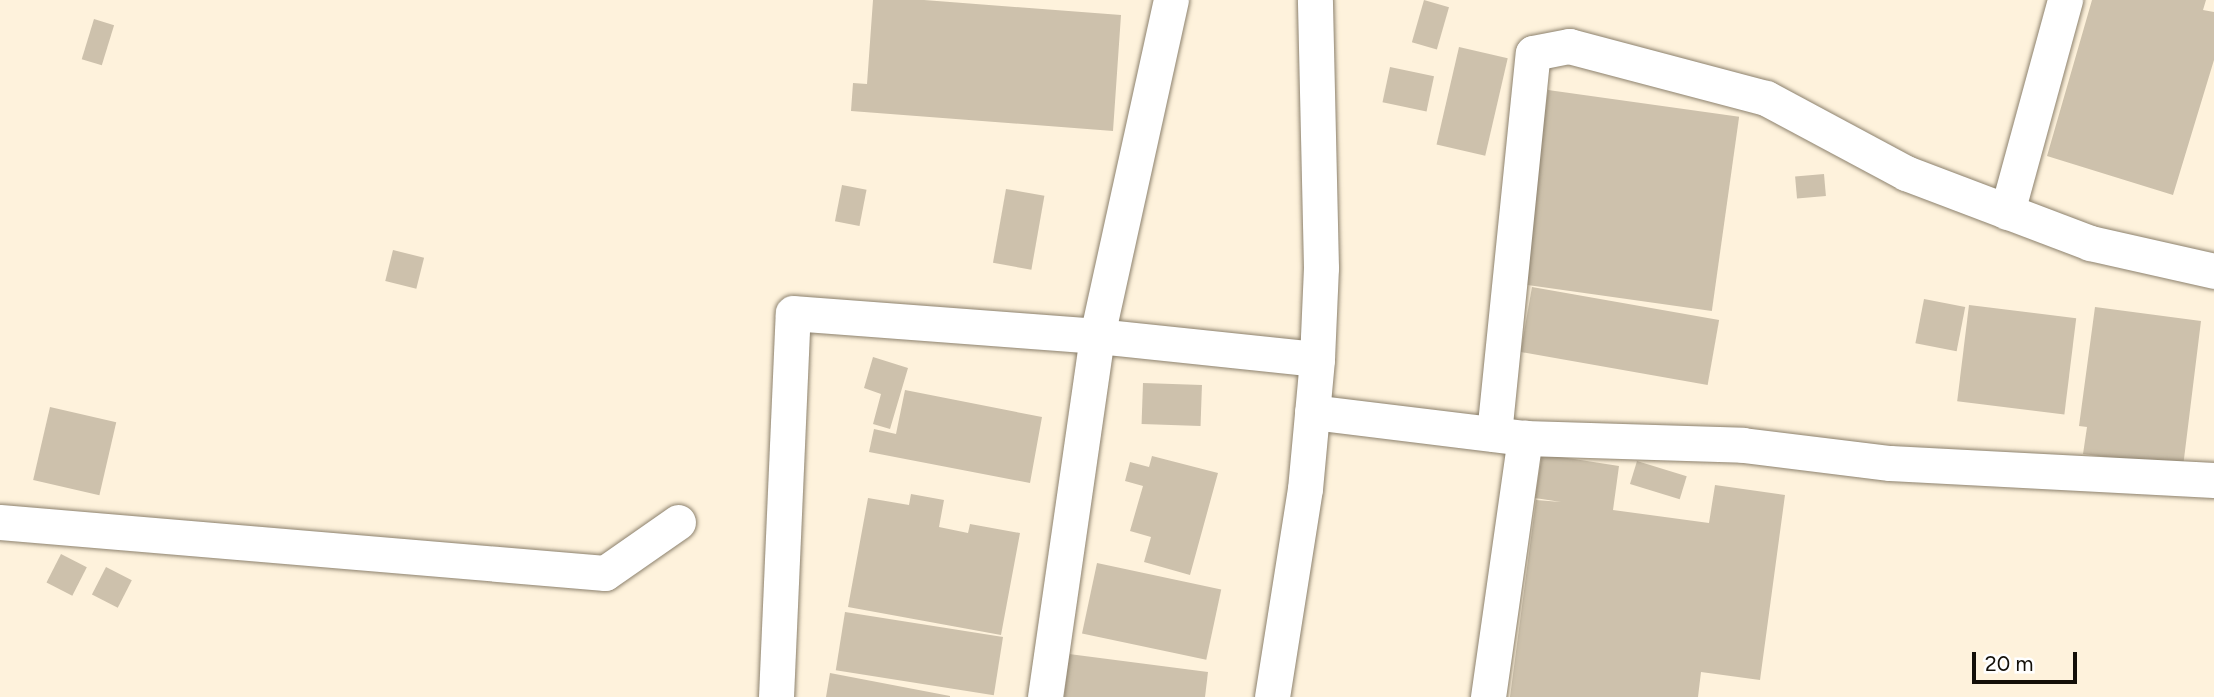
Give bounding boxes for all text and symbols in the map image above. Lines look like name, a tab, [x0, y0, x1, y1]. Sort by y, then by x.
scale bar	[1976, 638, 2081, 682]
text: 20 m	[1985, 651, 2033, 676]

